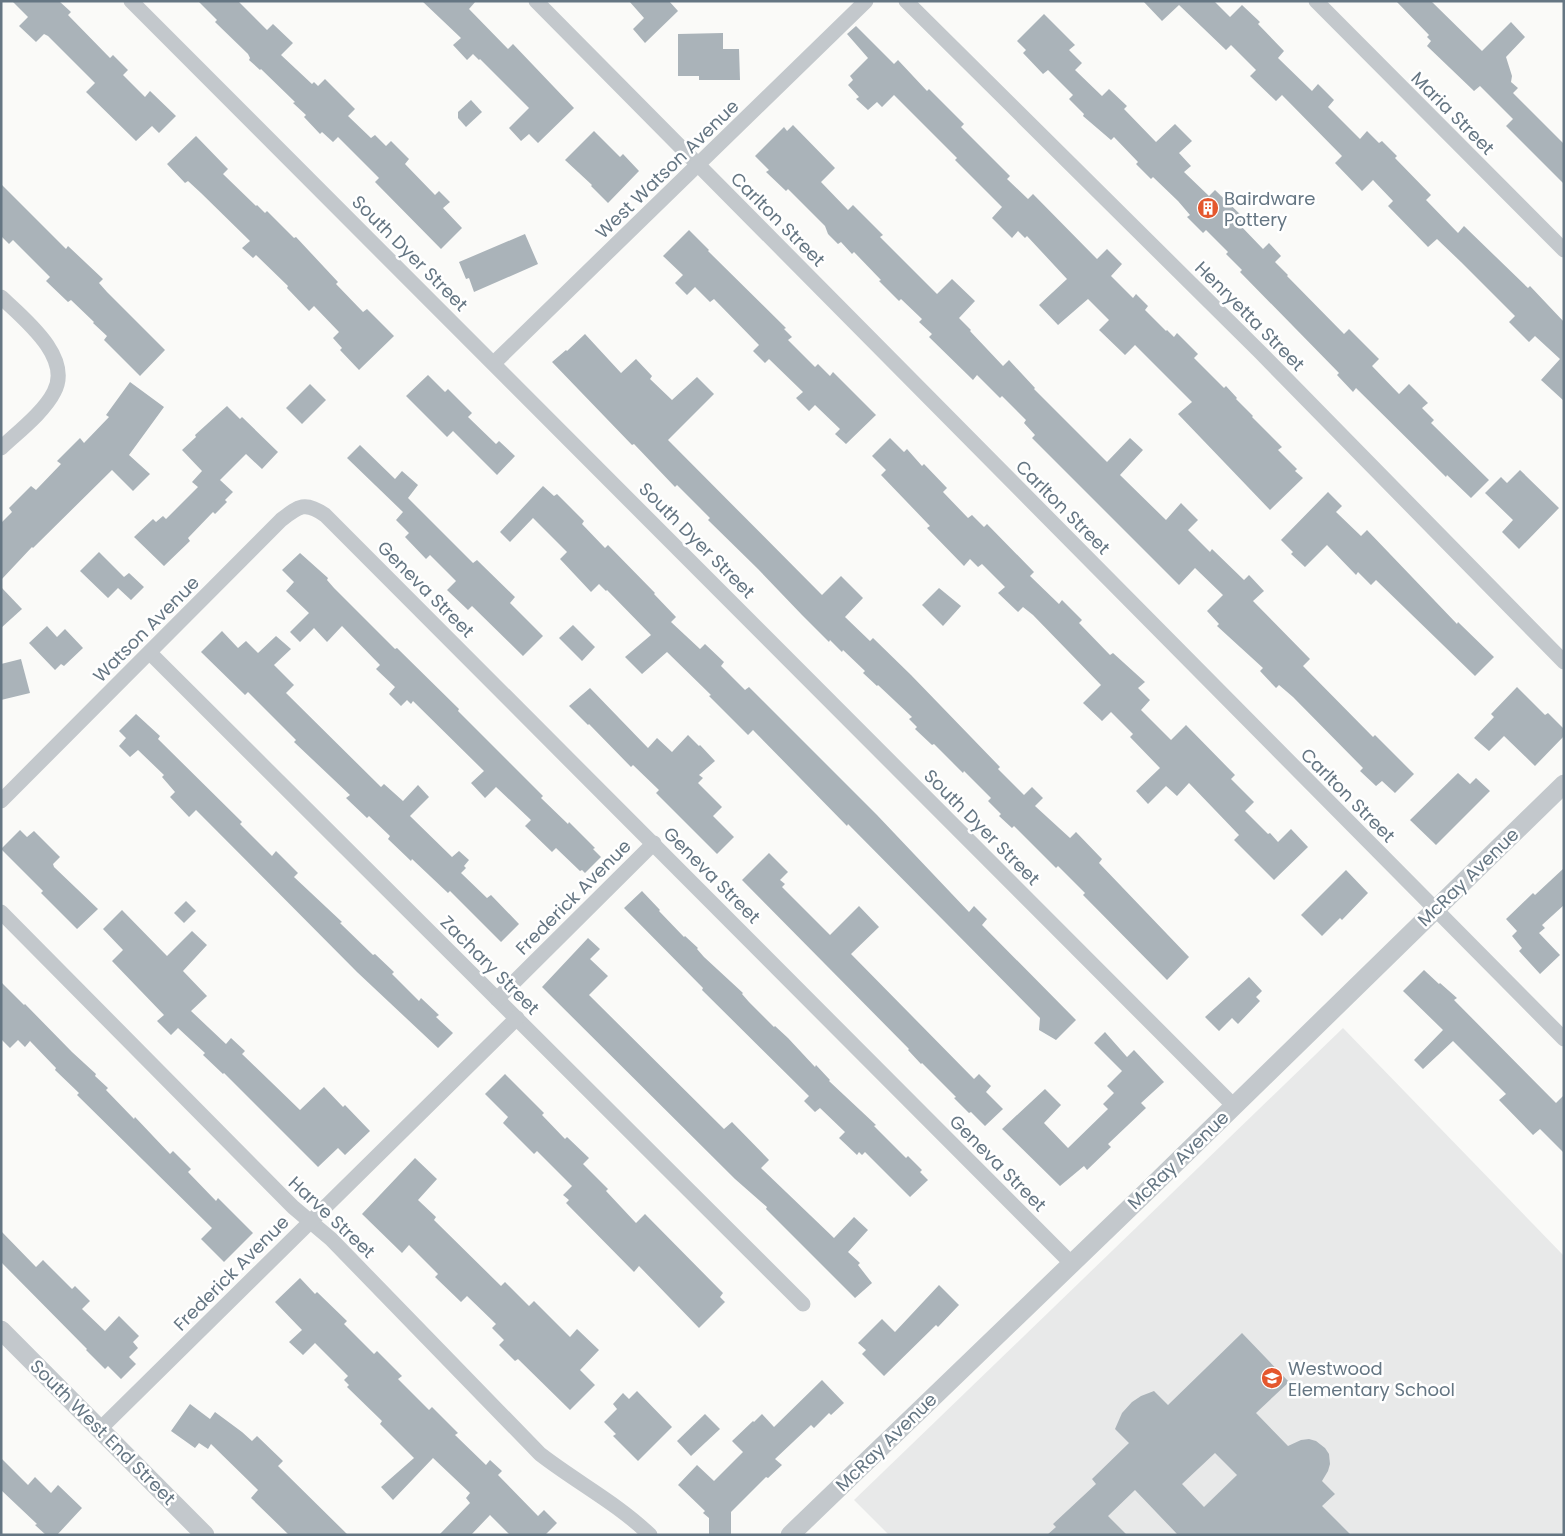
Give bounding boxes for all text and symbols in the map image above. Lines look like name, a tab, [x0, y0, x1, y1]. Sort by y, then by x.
street label: Maria Street	[1406, 66, 1500, 160]
street label: West Watson Avenue	[590, 94, 744, 244]
street label: Carlton Street	[725, 166, 831, 272]
place label: Bairdware Pottery	[1224, 186, 1315, 232]
street label: South Dyer Street	[346, 189, 474, 317]
building icon: Bairdware Pottery	[1196, 196, 1220, 220]
street label: Henryetta Street	[1190, 256, 1310, 376]
street label: Carlton Street	[1010, 454, 1116, 560]
street label: South Dyer Street	[633, 476, 761, 604]
street label: Geneva Street	[372, 535, 480, 643]
street label: Watson Avenue	[87, 570, 205, 688]
street label: Carlton Street	[1295, 742, 1401, 848]
street label: South Dyer Street	[918, 763, 1046, 891]
street label: Geneva Street	[658, 821, 766, 929]
street label: McRay Avenue	[1412, 822, 1524, 932]
street label: Frederick Avenue	[510, 834, 636, 960]
street label: Zachary Street	[435, 910, 545, 1020]
street label: McRay Avenue	[1122, 1105, 1234, 1215]
street label: Geneva Street	[944, 1109, 1052, 1217]
street label: Harve Street	[283, 1170, 381, 1264]
street label: Frederick Avenue	[168, 1210, 294, 1336]
street label: South West End Street	[25, 1354, 181, 1510]
place label: Westwood Elementary School	[1288, 1356, 1455, 1402]
school or university icon: Westwood Elementary School	[1260, 1366, 1284, 1390]
street label: McRay Avenue	[830, 1387, 942, 1497]

